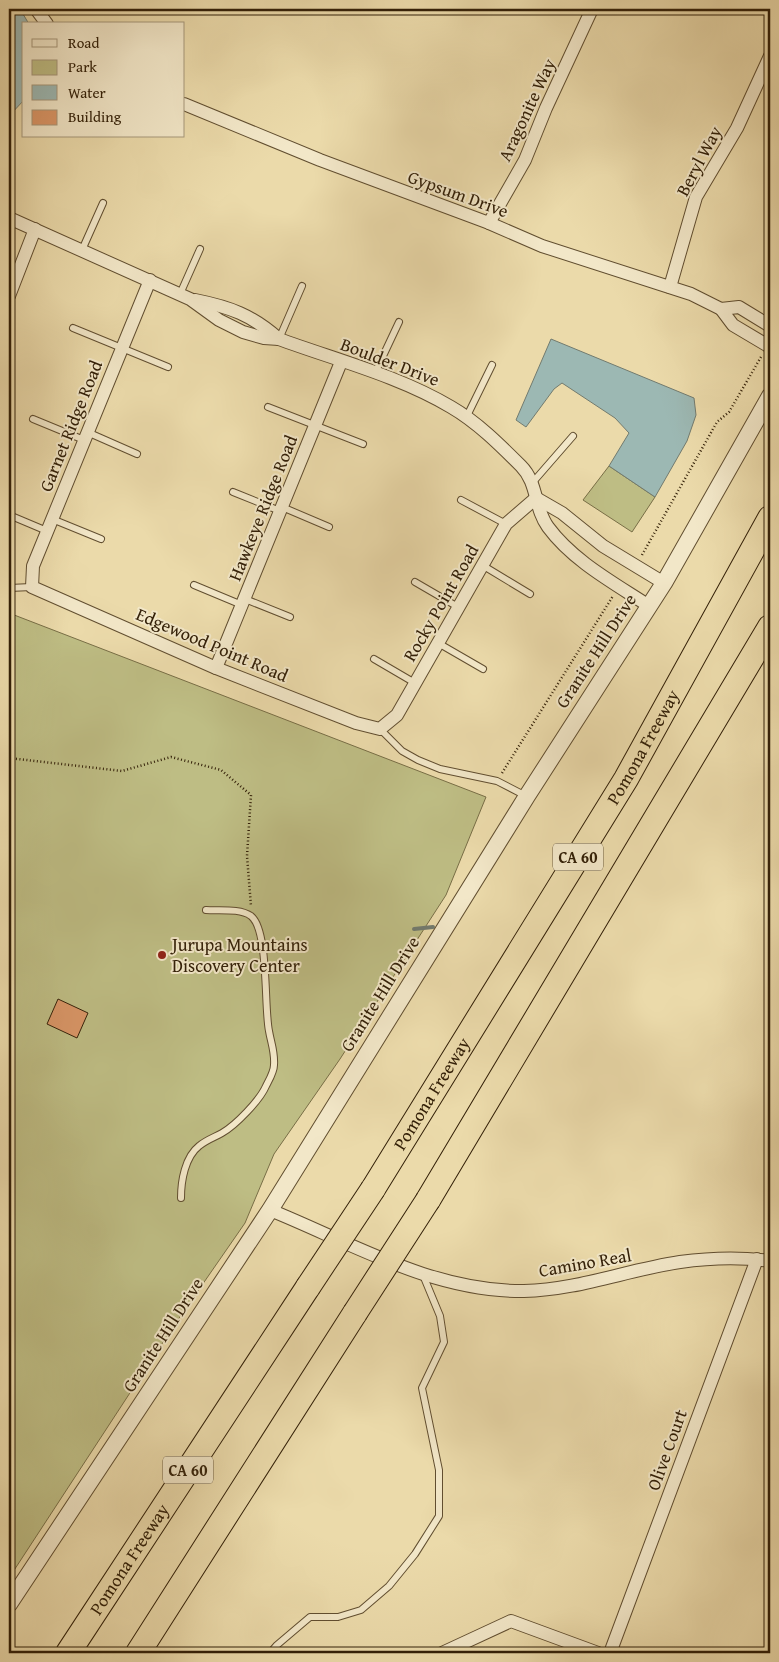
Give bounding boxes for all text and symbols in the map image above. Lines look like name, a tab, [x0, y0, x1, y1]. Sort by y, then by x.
legend	[22, 22, 185, 138]
text: Road	[68, 32, 99, 53]
street label: Aragonite Way	[491, 54, 562, 166]
text: Park	[68, 56, 97, 77]
text: Water	[68, 82, 106, 103]
text: Building	[68, 106, 122, 127]
street label: Beryl Way	[669, 121, 728, 201]
street label: Gypsum Drive	[404, 163, 512, 224]
street label: Boulder Drive	[337, 330, 444, 393]
street label: Garnet Ridge Road	[32, 356, 109, 496]
street label: Hawkeye Ridge Road	[221, 430, 304, 585]
street label: Rocky Point Road	[396, 539, 485, 666]
street label: Granite Hill Drive	[548, 588, 643, 713]
street label: Edgewood Point Road	[132, 600, 293, 689]
street label: Pomona Freeway	[599, 684, 686, 810]
road number: CA 60	[553, 844, 603, 870]
place label: Jurupa Mountains Discovery Center	[170, 931, 308, 979]
street label: Granite Hill Drive	[333, 931, 426, 1057]
marker: Jurupa Mountains Discovery Center	[156, 949, 168, 961]
street label: Pomona Freeway	[386, 1032, 477, 1155]
street label: Camino Real	[536, 1241, 633, 1284]
street label: Granite Hill Drive	[115, 1272, 210, 1397]
street label: Olive Court	[639, 1405, 694, 1494]
road number: CA 60	[163, 1456, 213, 1484]
street label: Pomona Freeway	[83, 1498, 175, 1620]

